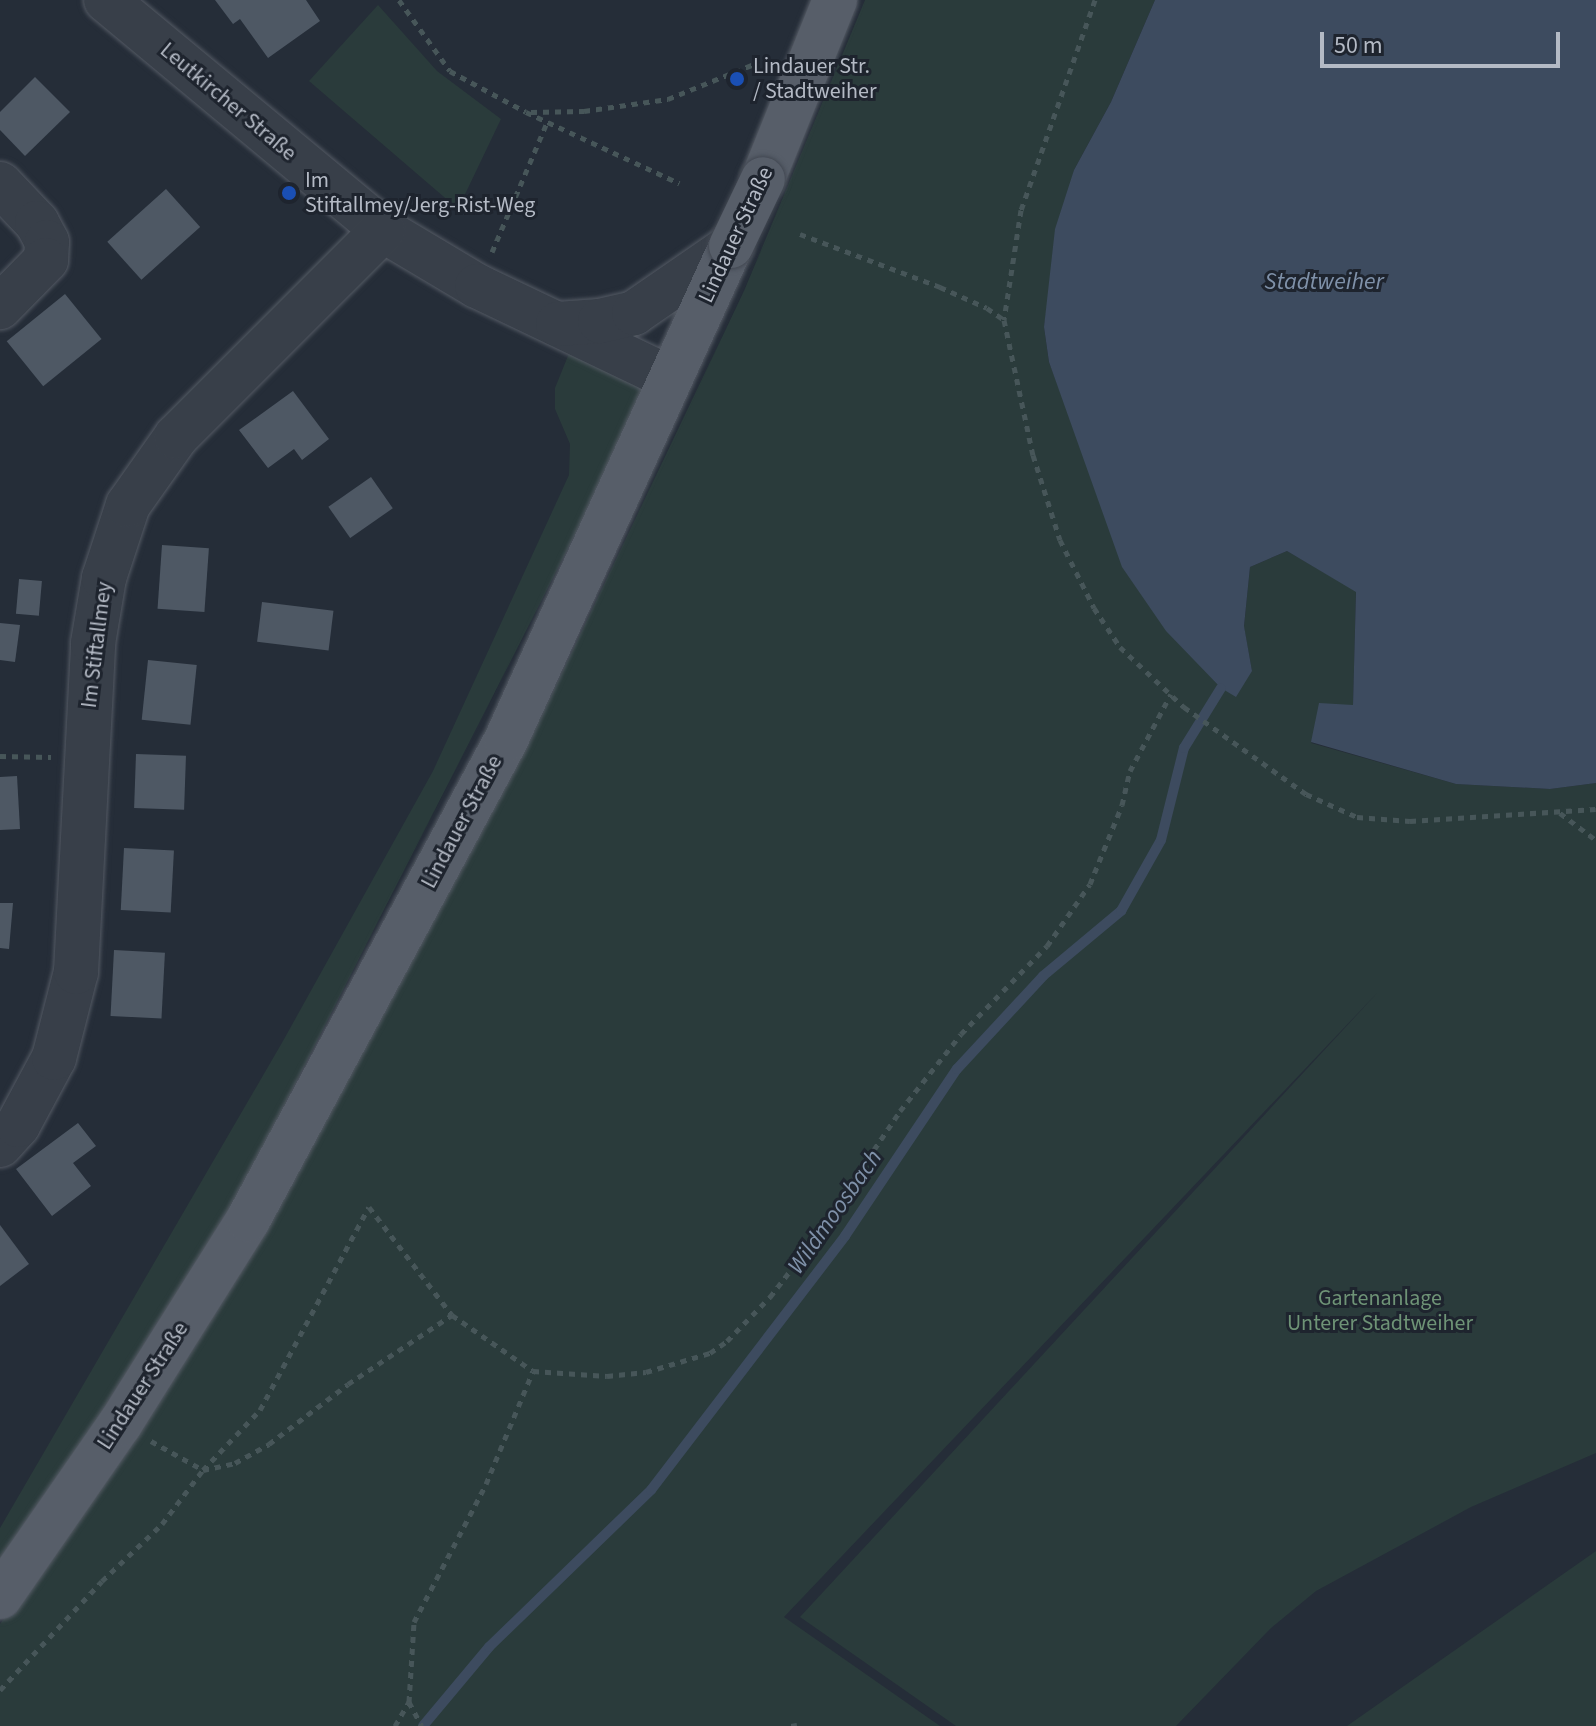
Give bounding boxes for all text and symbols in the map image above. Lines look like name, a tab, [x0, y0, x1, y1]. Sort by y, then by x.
scale bar	[1324, 16, 1564, 66]
text: 50 m	[1334, 28, 1383, 63]
street label: Leutkircher Straße	[154, 37, 302, 167]
place label: Lindauer Str. / Stadtweiher	[753, 53, 877, 104]
marker: Lindauer Str. / Stadtweiher	[728, 70, 746, 88]
street label: Lindauer Straße	[693, 163, 779, 307]
place label: Im Stiftallmey/Jerg-Rist-Weg	[305, 167, 535, 218]
marker: Im Stiftallmey/Jerg-Rist-Weg	[280, 184, 298, 202]
water label: Stadtweiher	[1264, 268, 1384, 296]
street label: Im Stiftallmey	[76, 580, 118, 710]
street label: Lindauer Straße	[416, 751, 508, 893]
water label: Wildmoosbach	[782, 1144, 888, 1280]
park label: Gartenanlage Unterer Stadtweiher	[1287, 1285, 1473, 1336]
street label: Lindauer Straße	[92, 1317, 194, 1455]

